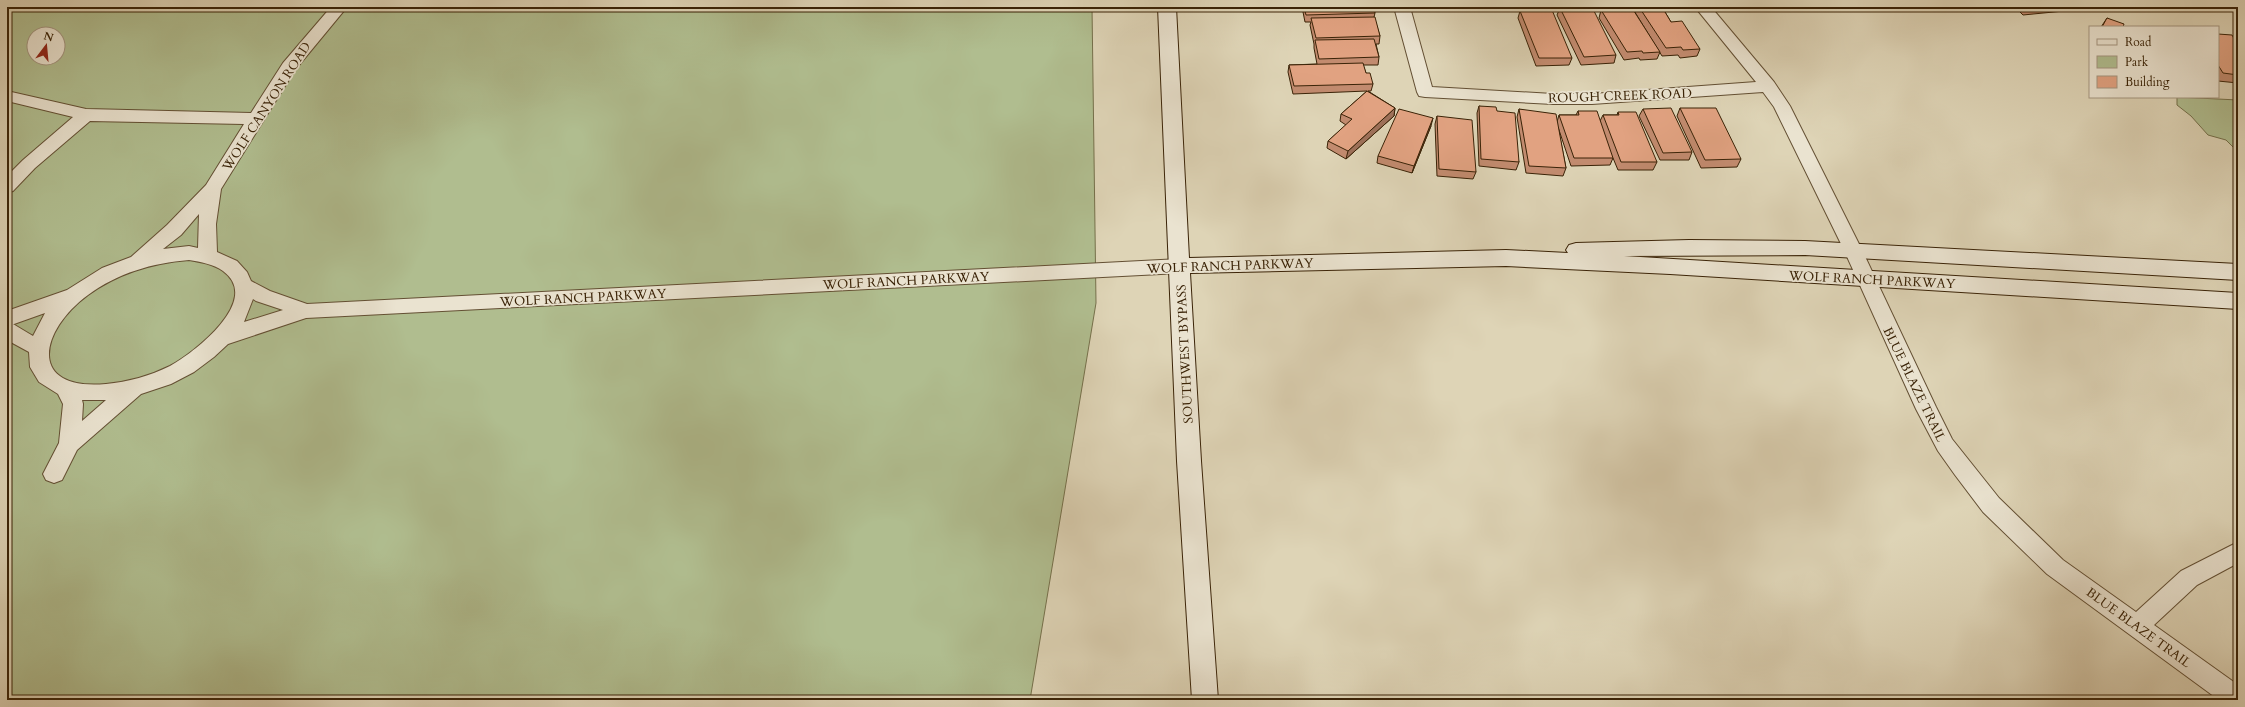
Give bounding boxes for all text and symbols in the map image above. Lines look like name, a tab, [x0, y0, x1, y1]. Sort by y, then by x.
north arrow	[26, 26, 66, 66]
legend	[2089, 26, 2219, 98]
text: N	[42, 28, 56, 46]
text: Road	[2125, 34, 2152, 50]
street label: WOLF CANYON ROAD	[218, 39, 315, 175]
text: Park	[2125, 54, 2149, 70]
text: Building	[2125, 74, 2170, 90]
street label: ROUGH CREEK ROAD	[1548, 84, 1692, 108]
street label: WOLF RANCH PARKWAY	[1145, 254, 1314, 278]
street label: WOLF RANCH PARKWAY	[1787, 267, 1956, 293]
street label: WOLF RANCH PARKWAY	[821, 268, 990, 294]
street label: SOUTHWEST BYPASS	[1172, 284, 1198, 424]
street label: WOLF RANCH PARKWAY	[498, 285, 667, 311]
street label: BLUE BLAZE TRAIL	[1878, 324, 1950, 445]
street label: BLUE BLAZE TRAIL	[2082, 584, 2195, 672]

